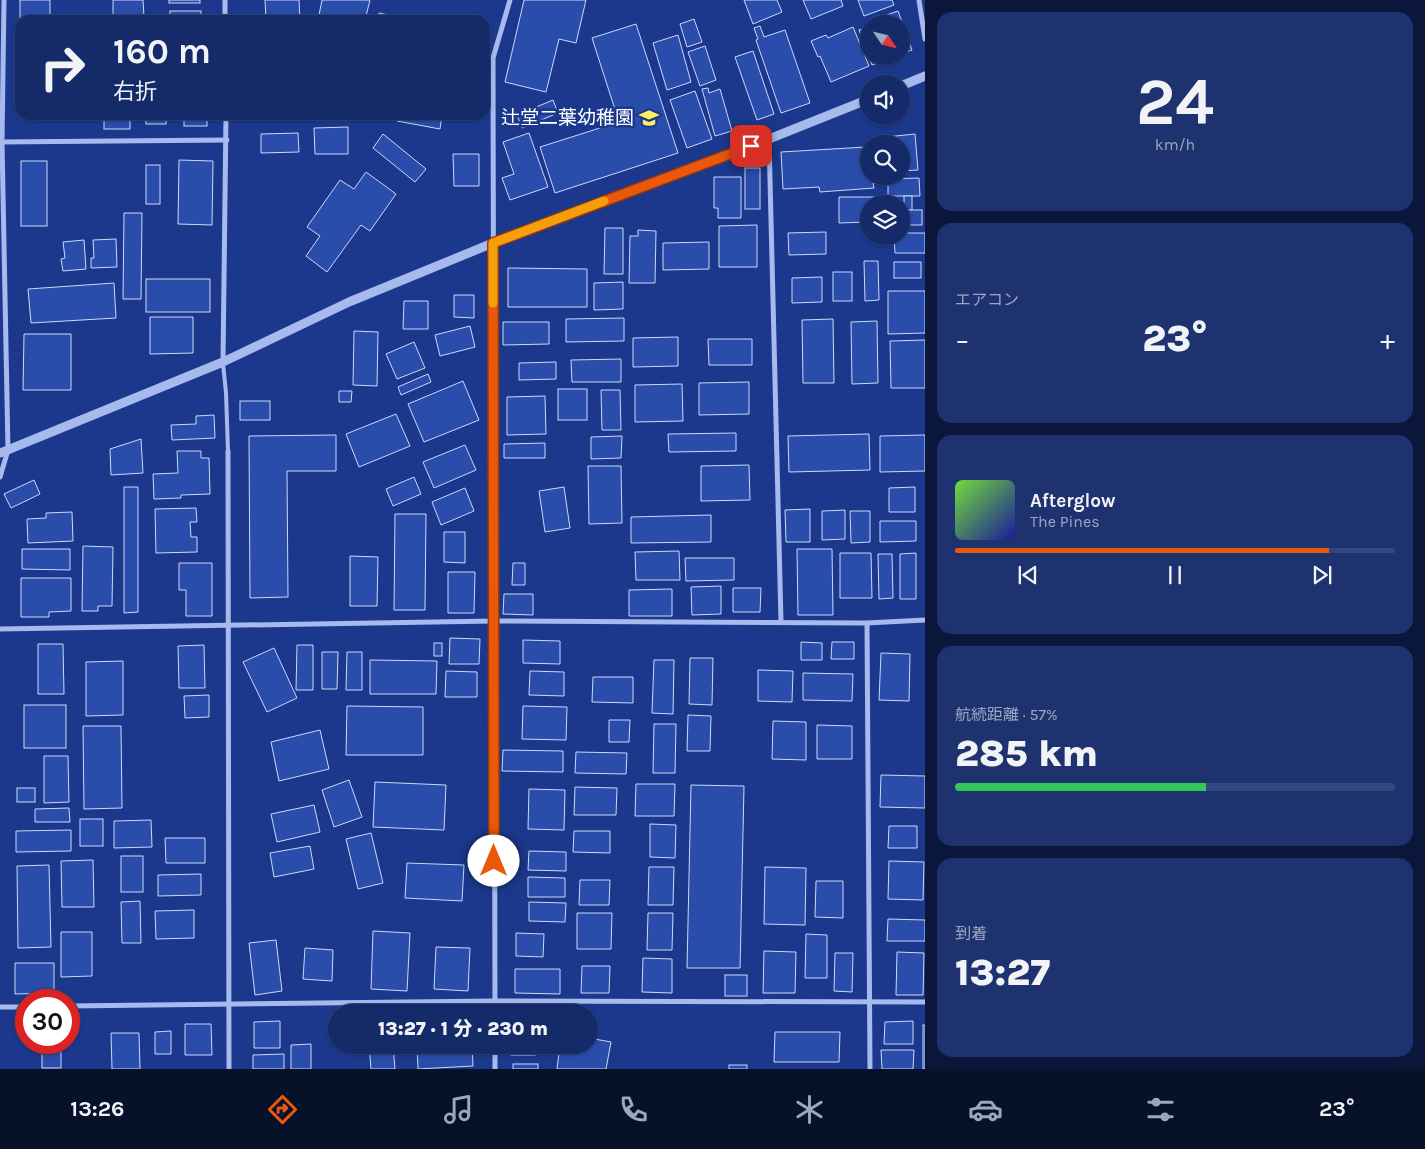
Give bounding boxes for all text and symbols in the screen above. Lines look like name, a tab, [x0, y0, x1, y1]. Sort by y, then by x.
north arrow	[860, 15, 910, 65]
map controls	[860, 15, 910, 245]
text: 160 m	[113, 31, 211, 72]
icon: right	[30, 35, 95, 100]
text: 24	[1136, 64, 1214, 140]
button: sound	[860, 75, 910, 125]
text: 右折	[113, 79, 157, 105]
place label: 辻堂二葉幼稚園	[501, 107, 634, 129]
school or university icon: 辻堂二葉幼稚園	[638, 107, 660, 129]
pin	[730, 125, 772, 167]
icon: arrive	[737, 132, 765, 160]
button: search	[860, 135, 910, 185]
text: km/h	[1155, 135, 1195, 154]
button: layers	[860, 195, 910, 245]
text: エアコン	[955, 290, 1019, 309]
text: 23°	[1142, 316, 1208, 361]
text: −	[955, 323, 970, 356]
text: +	[1380, 323, 1395, 356]
text: Afterglow	[1030, 490, 1116, 512]
text: The Pines	[1030, 512, 1100, 531]
icon: previous	[1014, 561, 1042, 589]
icon: pause	[1161, 561, 1189, 589]
icon: next	[1308, 561, 1336, 589]
text: 航続距離 · 57%	[955, 705, 1058, 724]
text: 285 km	[955, 731, 1098, 776]
position arrow	[467, 834, 519, 886]
text: 到着	[955, 924, 987, 943]
text: 13:27	[955, 950, 1050, 995]
speed limit sign: 30	[15, 989, 80, 1054]
text: 13:27 · 1 分 · 230 m	[378, 1018, 548, 1040]
icon: directions	[265, 1092, 300, 1127]
icon: music	[441, 1092, 476, 1127]
icon: phone	[616, 1092, 651, 1127]
icon: climate	[792, 1092, 827, 1127]
icon: car	[968, 1092, 1003, 1127]
icon: filters	[1143, 1092, 1178, 1127]
text: 13:26	[70, 1096, 124, 1122]
text: 23°	[1319, 1096, 1355, 1122]

